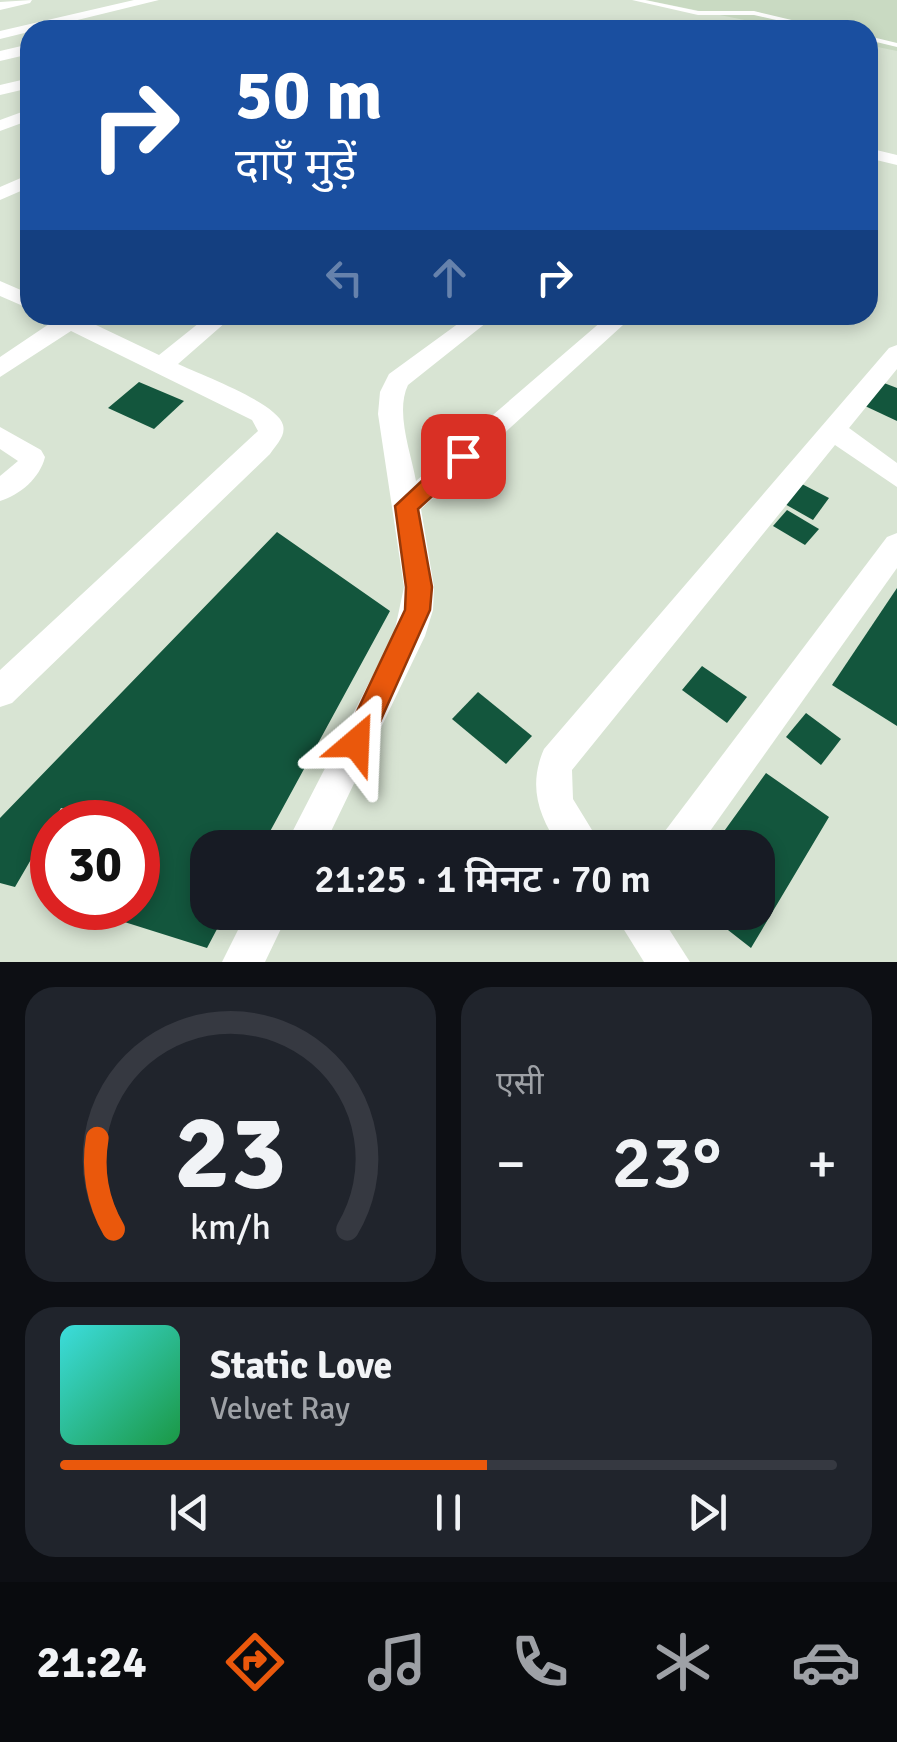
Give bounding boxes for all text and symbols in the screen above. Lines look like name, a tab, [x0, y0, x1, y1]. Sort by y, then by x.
text: 50 m	[235, 52, 383, 138]
icon: right	[70, 60, 200, 190]
text: दाएँ मुड़ें	[235, 138, 356, 193]
icon: left	[317, 250, 372, 305]
icon: ahead	[422, 250, 477, 305]
icon: right	[527, 250, 582, 305]
pin	[421, 414, 506, 499]
icon: arrive	[436, 429, 491, 484]
position arrow	[304, 691, 408, 795]
speed limit sign: 30	[30, 800, 160, 930]
text: 21:25 · 1 मिनट · 70 m	[314, 856, 651, 903]
text: एसी	[496, 1064, 544, 1103]
text: 23	[174, 1089, 287, 1217]
text: 23°	[612, 1116, 721, 1209]
text: −	[496, 1130, 526, 1198]
text: +	[807, 1130, 837, 1198]
text: km/h	[190, 1205, 271, 1249]
text: Static Love	[210, 1342, 392, 1389]
text: Velvet Ray	[210, 1389, 350, 1428]
icon: previous	[162, 1485, 217, 1540]
icon: pause	[421, 1485, 476, 1540]
icon: next	[680, 1485, 735, 1540]
icon: directions	[220, 1627, 290, 1697]
icon: music	[362, 1627, 432, 1697]
icon: phone	[505, 1627, 575, 1697]
icon: climate	[648, 1627, 718, 1697]
icon: car	[791, 1627, 861, 1697]
text: 21:24	[36, 1635, 147, 1690]

